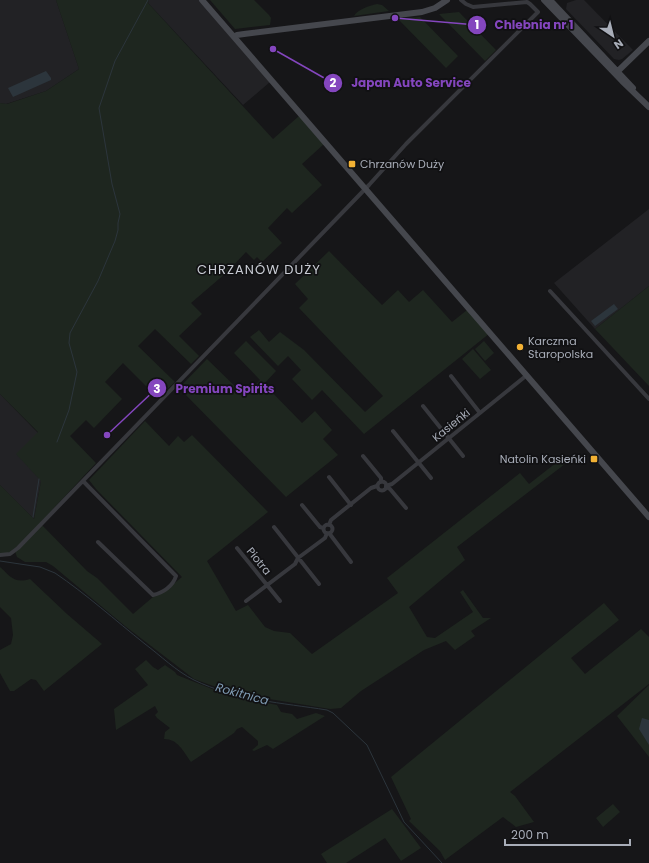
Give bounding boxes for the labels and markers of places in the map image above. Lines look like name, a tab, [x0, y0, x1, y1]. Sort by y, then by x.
callout: Chlebnia nr 1	[467, 13, 582, 37]
callout: Japan Auto Service	[323, 71, 479, 95]
place label: Chrzanów Duży	[360, 156, 445, 172]
marker: Chrzanów Duży	[347, 159, 357, 169]
place label: Karczma Staropolska	[528, 333, 593, 362]
marker: Karczma Staropolska	[515, 342, 525, 352]
callout: Premium Spirits	[147, 376, 282, 400]
place label: Natolin Kasieńki	[500, 451, 586, 467]
marker: Natolin Kasieńki	[589, 454, 599, 464]

